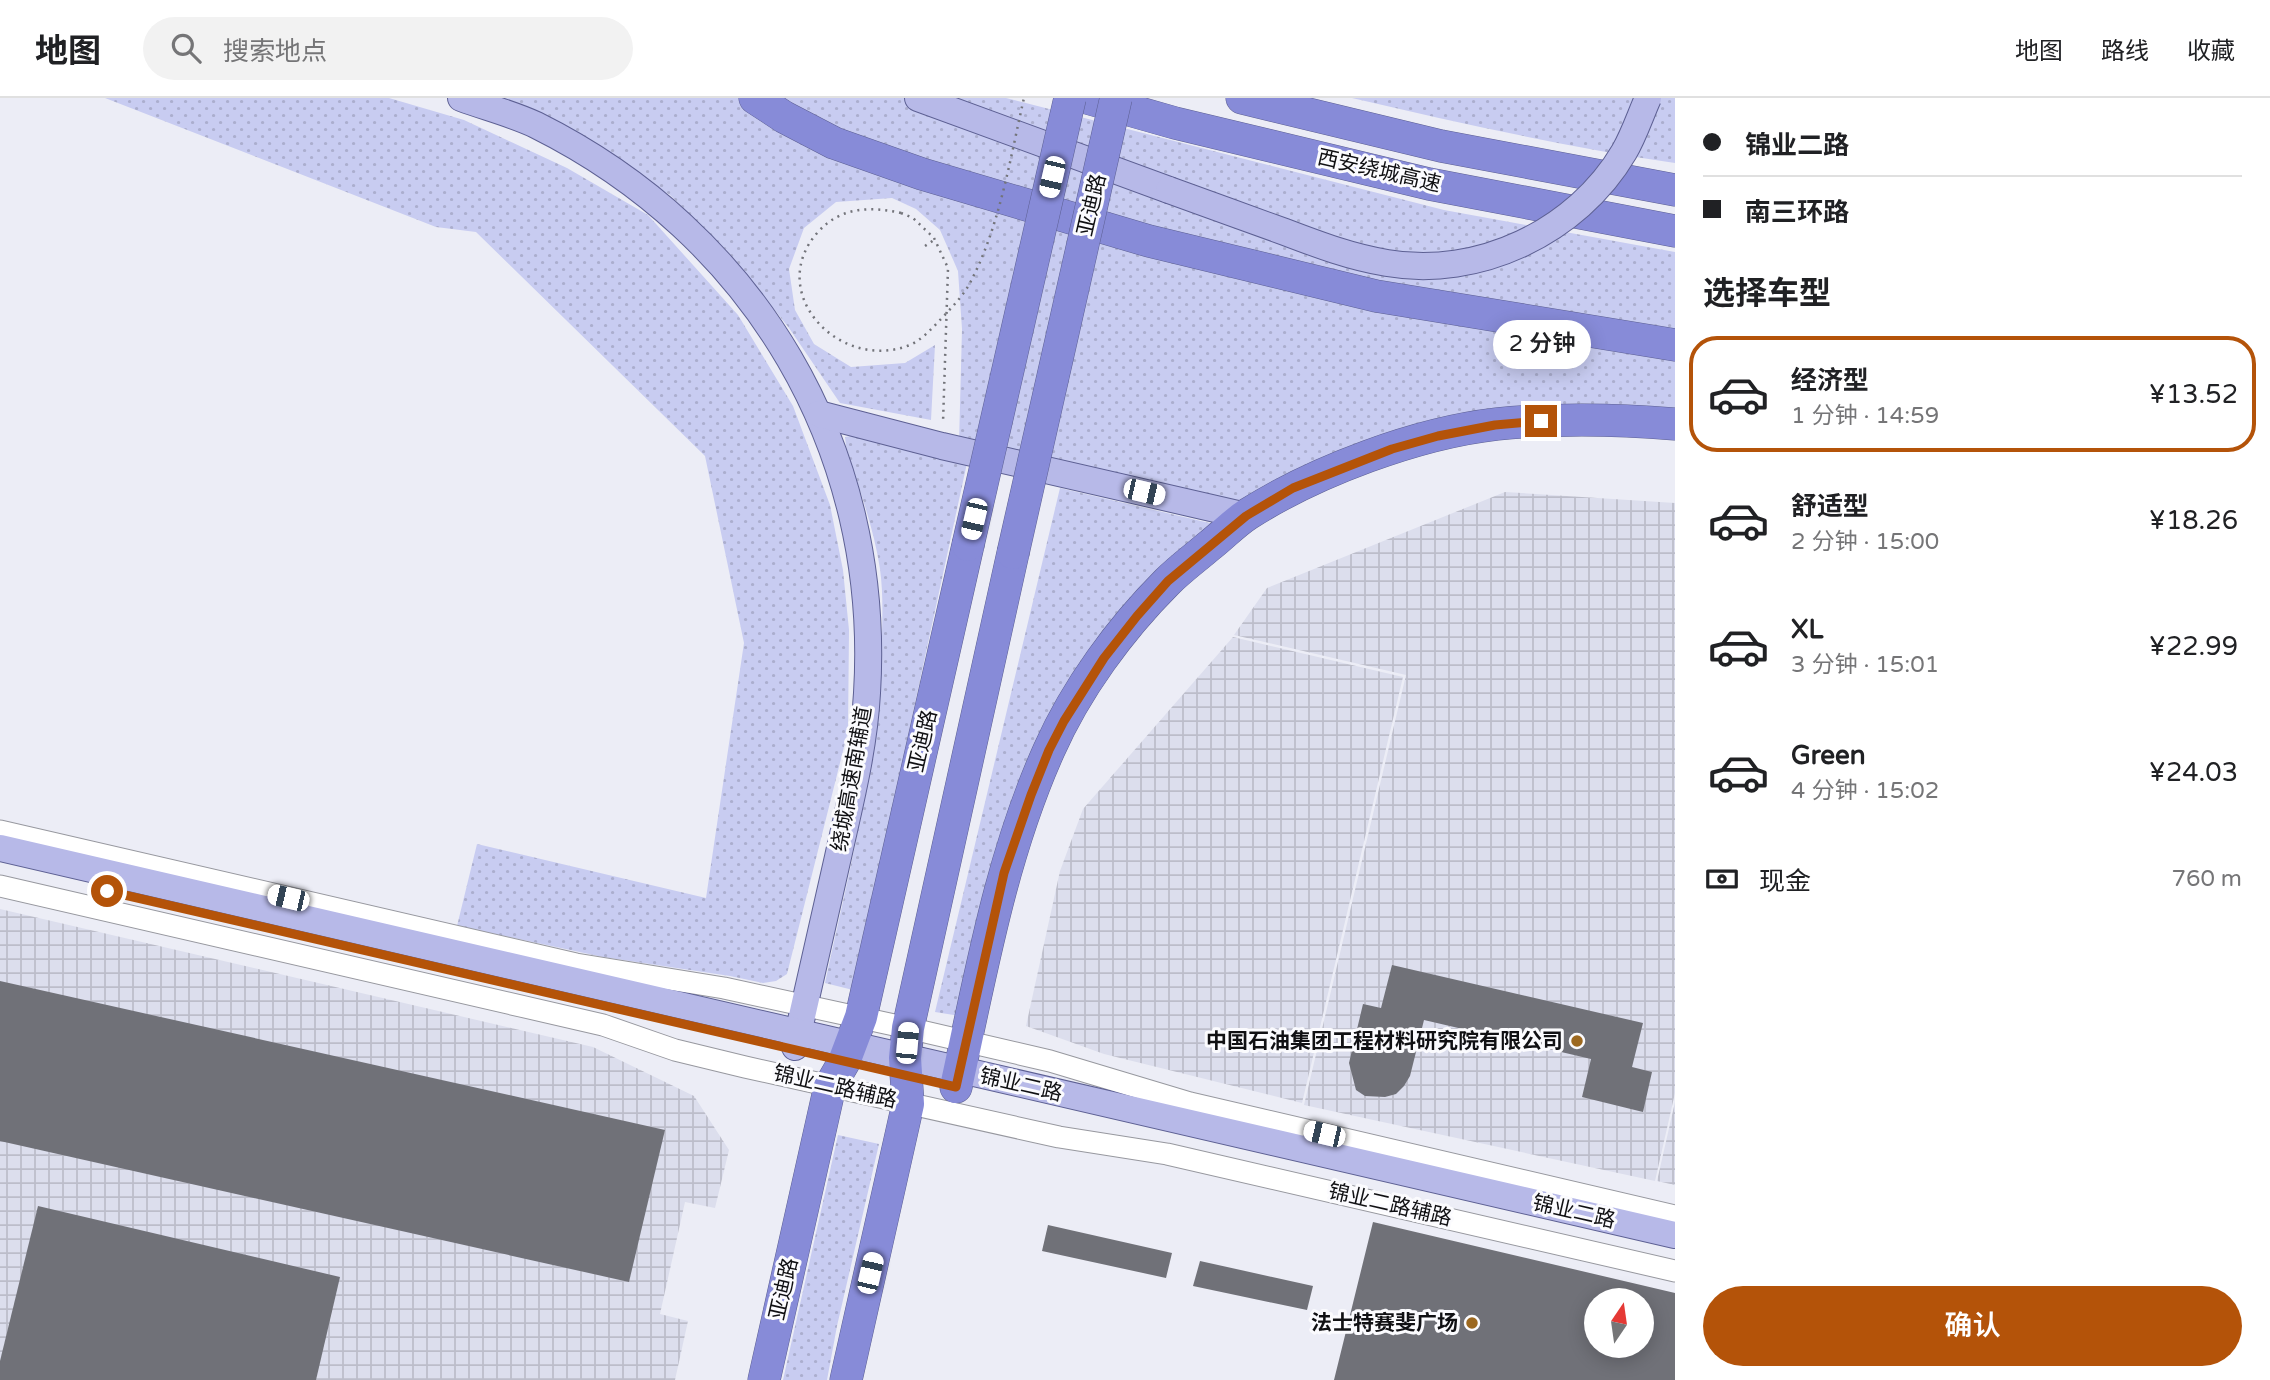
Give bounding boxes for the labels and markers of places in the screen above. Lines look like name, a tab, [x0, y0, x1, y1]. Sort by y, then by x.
place label: 中国石油集团工程材料研究院有限公司	[1206, 1029, 1563, 1054]
marker: 中国石油集团工程材料研究院有限公司	[1569, 1033, 1585, 1049]
place label: 法士特赛斐广场	[1311, 1311, 1458, 1336]
marker: 法士特赛斐广场	[1464, 1315, 1480, 1331]

